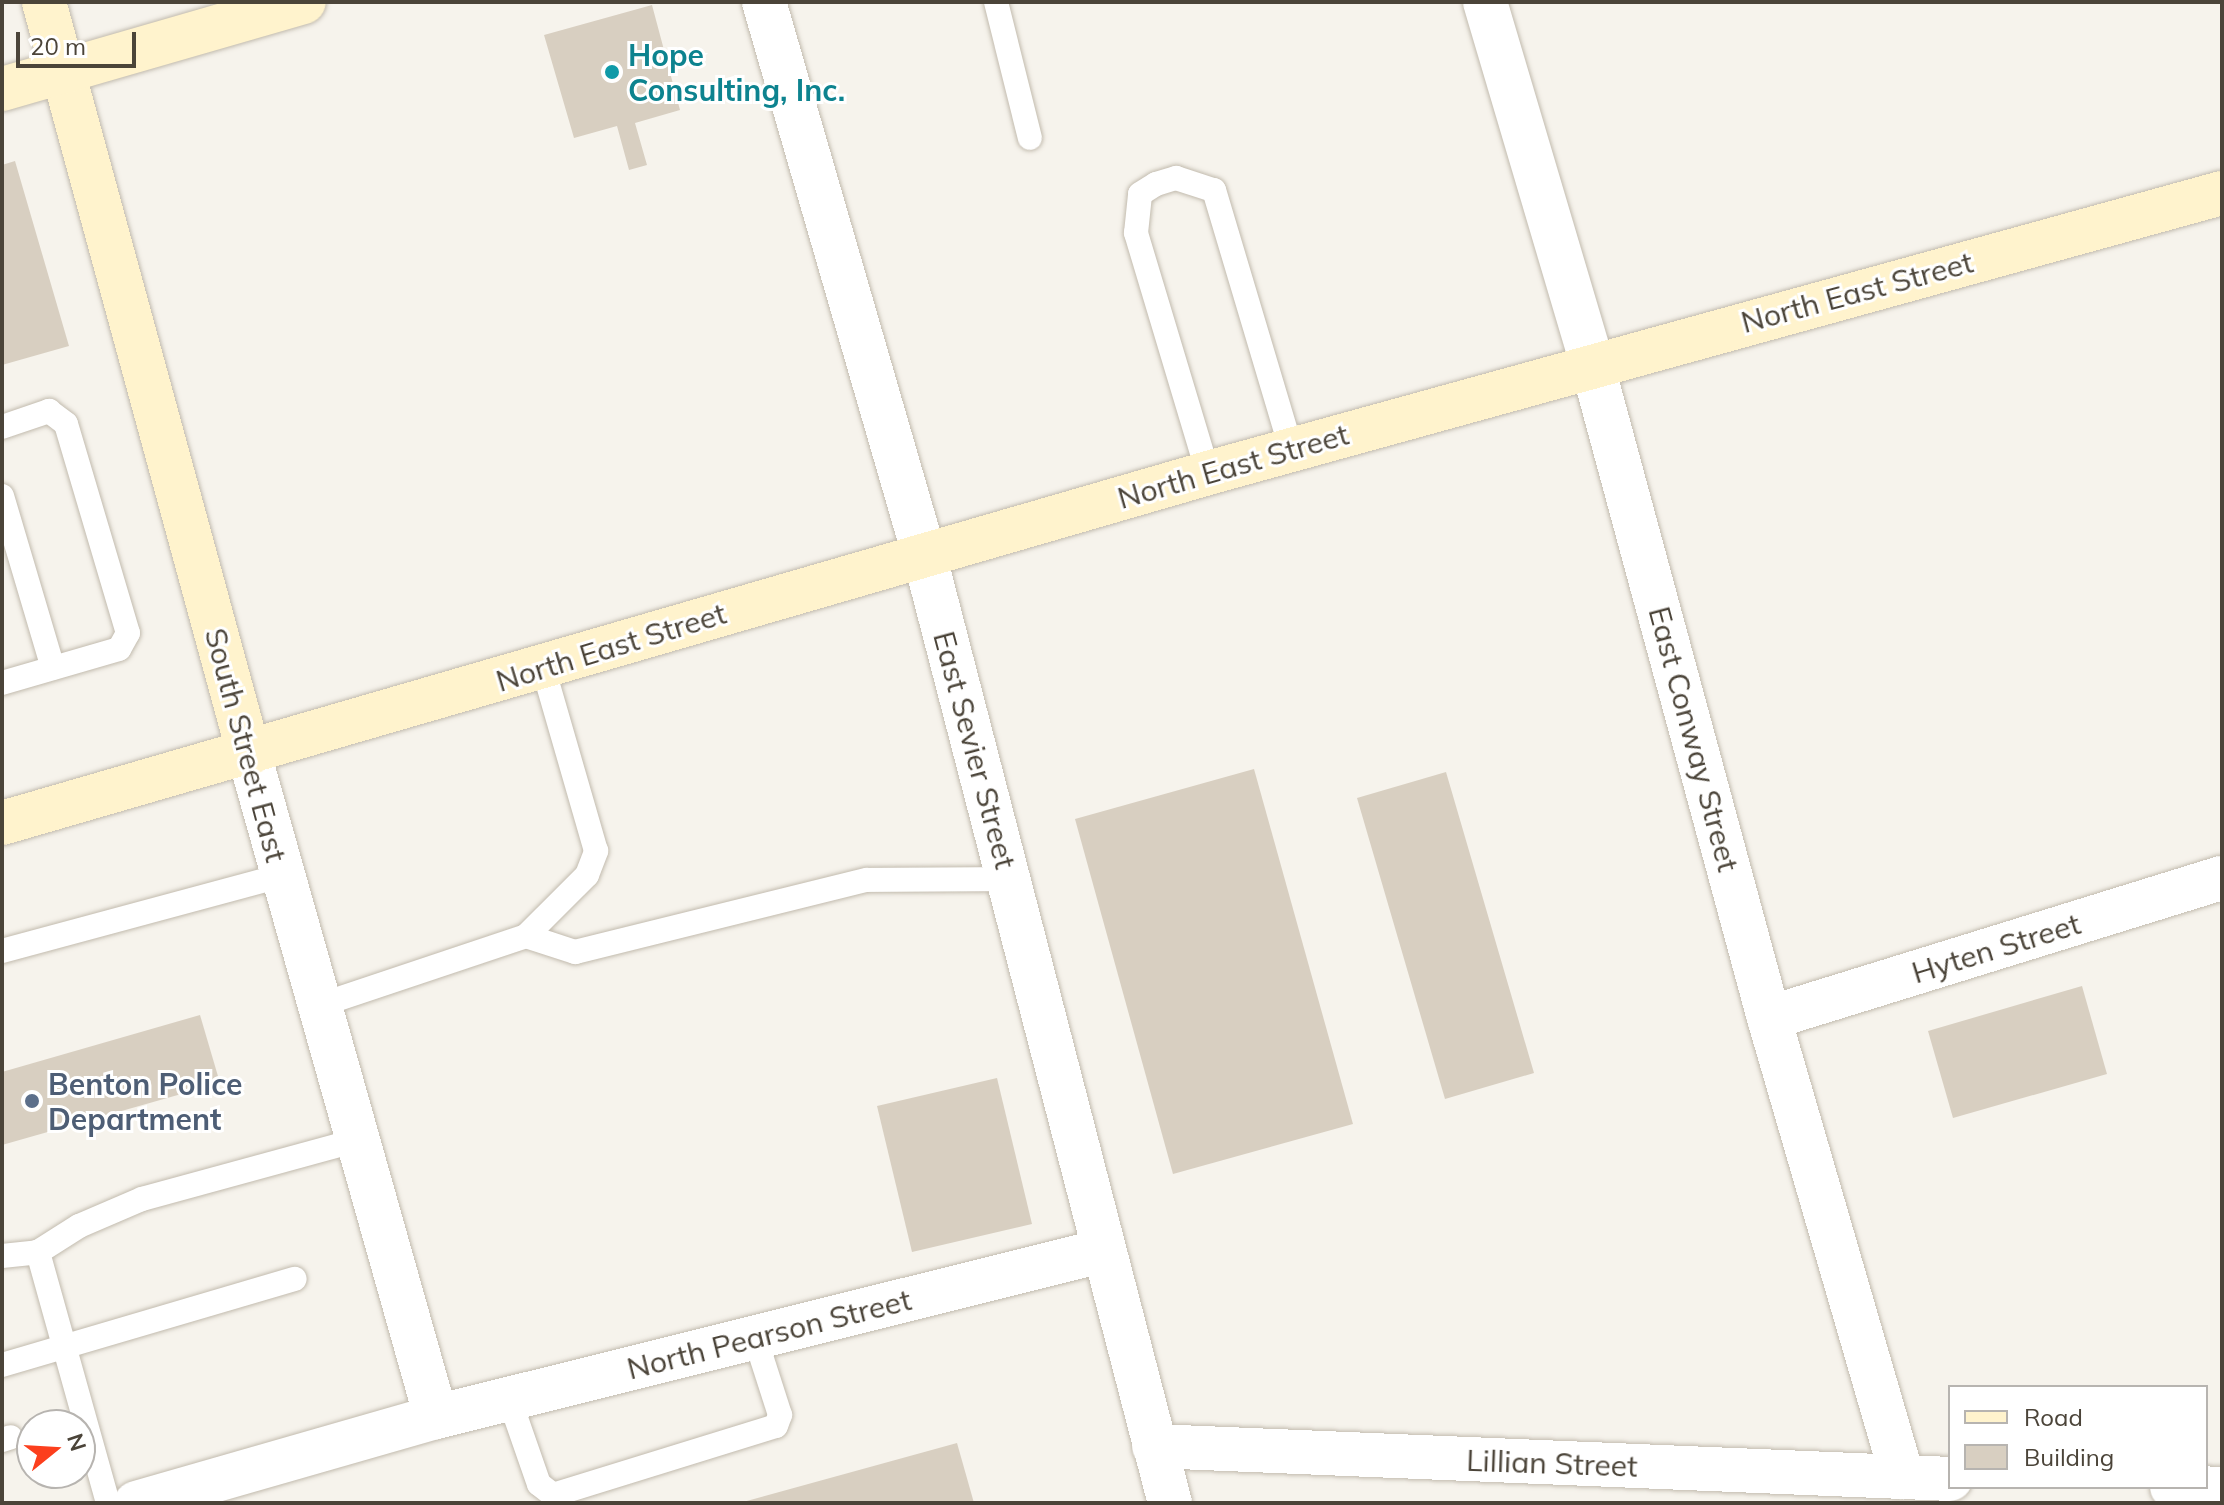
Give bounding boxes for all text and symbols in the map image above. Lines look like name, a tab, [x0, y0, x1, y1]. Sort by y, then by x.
scale bar	[20, 16, 140, 66]
text: 20 m	[30, 31, 86, 61]
place label: Hope Consulting, Inc.	[628, 37, 845, 108]
marker: Hope Consulting, Inc.	[603, 63, 621, 81]
street label: North East Street	[1737, 244, 1977, 340]
street label: North East Street	[1113, 416, 1353, 516]
street label: North East Street	[492, 595, 730, 699]
street label: East Conway Street	[1641, 603, 1747, 875]
street label: South Street East	[197, 624, 295, 866]
street label: East Sevier Street	[926, 627, 1024, 873]
street label: Hyten Street	[1907, 905, 2085, 991]
place label: Benton Police Department	[48, 1066, 242, 1136]
marker: Benton Police Department	[23, 1092, 41, 1110]
street label: North Pearson Street	[623, 1281, 915, 1387]
legend	[1948, 1385, 2208, 1489]
text: Road	[2024, 1402, 2083, 1432]
north arrow	[16, 1409, 96, 1489]
text: N	[61, 1430, 93, 1454]
street label: Lillian Street	[1466, 1442, 1638, 1484]
text: Building	[2024, 1442, 2114, 1472]

